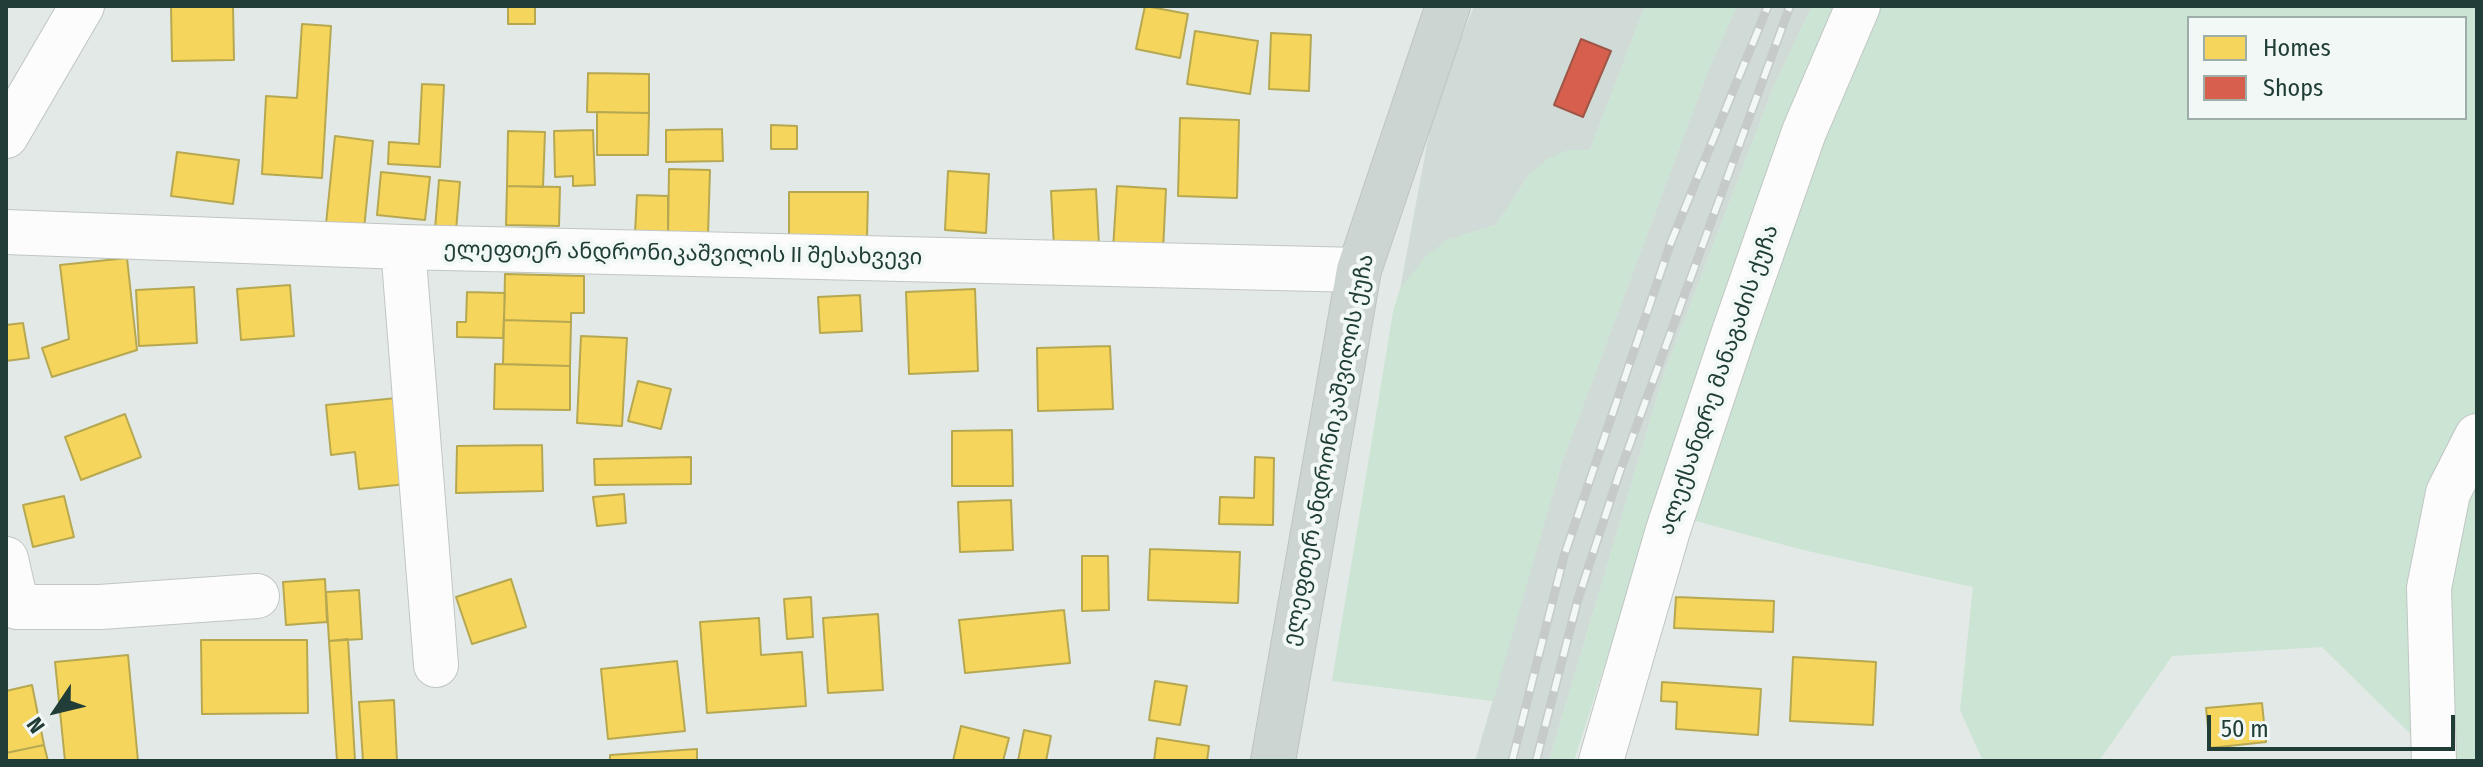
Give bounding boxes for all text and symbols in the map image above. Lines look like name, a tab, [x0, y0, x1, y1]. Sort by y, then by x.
legend	[2187, 16, 2467, 120]
text: Homes	[2263, 34, 2331, 62]
text: Shops	[2263, 74, 2323, 102]
street label: ალექსანდრე მანაგაძის ქუჩა	[1653, 221, 1785, 539]
street label: ელეფთერ ანდრონიკაშვილის II შესახვევი	[443, 237, 923, 271]
street label: ელეფთერ ანდრონიკაშვილის ქუჩა	[1278, 252, 1380, 648]
north arrow	[16, 671, 96, 751]
scale bar	[2211, 699, 2459, 749]
text: N	[21, 712, 51, 738]
text: 50 m	[2221, 715, 2269, 743]

